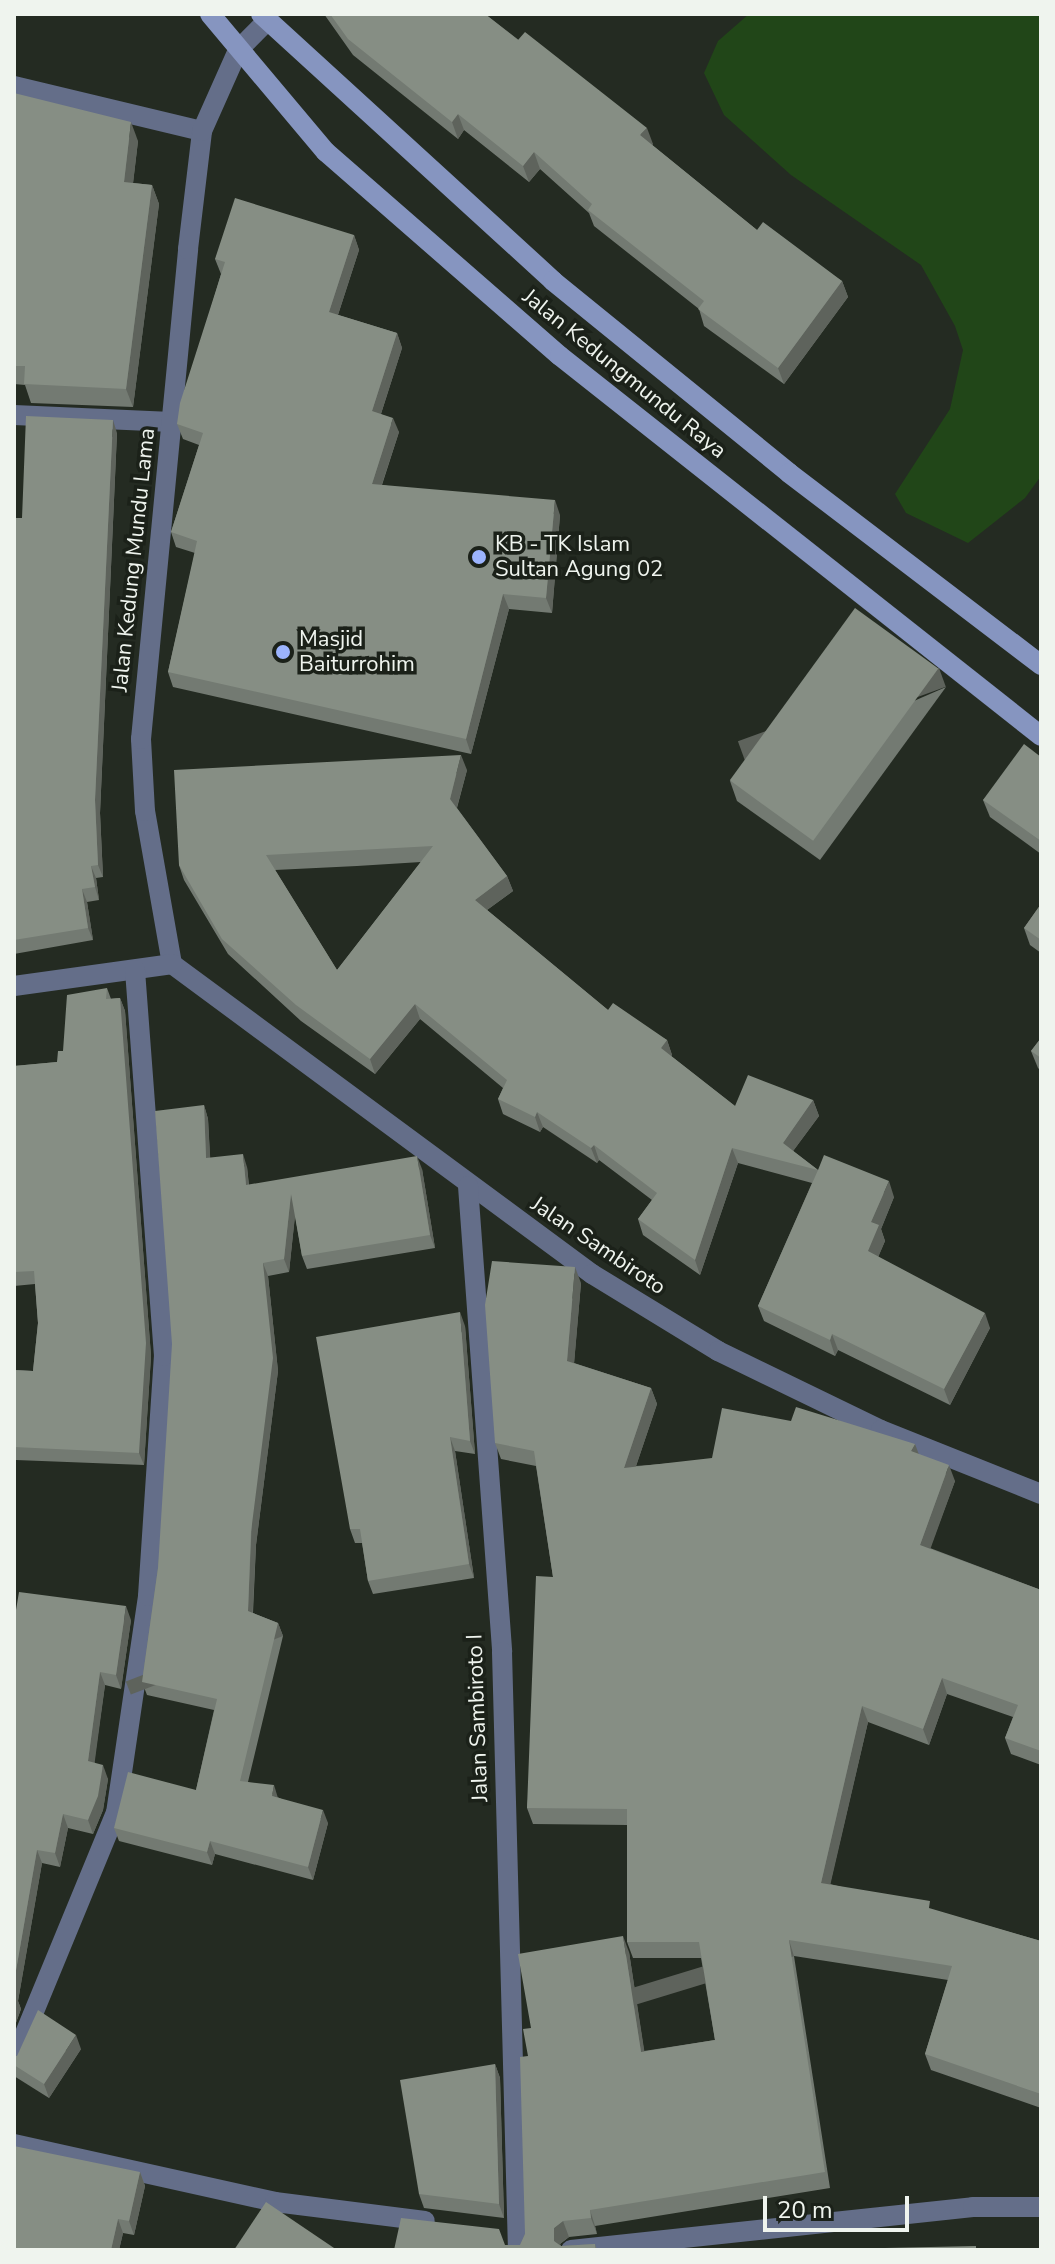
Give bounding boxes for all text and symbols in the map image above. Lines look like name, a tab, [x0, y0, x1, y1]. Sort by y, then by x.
street label: Jalan Kedungmundu Raya	[517, 284, 731, 464]
street label: Jalan Kedung Mundu Lama	[107, 427, 161, 693]
place label: KB - TK Islam Sultan Agung 02	[495, 531, 663, 582]
marker: KB - TK Islam Sultan Agung 02	[470, 548, 488, 566]
place label: Masjid Baiturrohim	[299, 626, 415, 678]
marker: Masjid Baiturrohim	[274, 643, 292, 661]
street label: Jalan Sambiroto	[526, 1191, 670, 1301]
street label: Jalan Sambiroto I	[462, 1634, 494, 1802]
scale bar	[767, 2180, 913, 2230]
text: 20 m	[777, 2194, 833, 2226]

